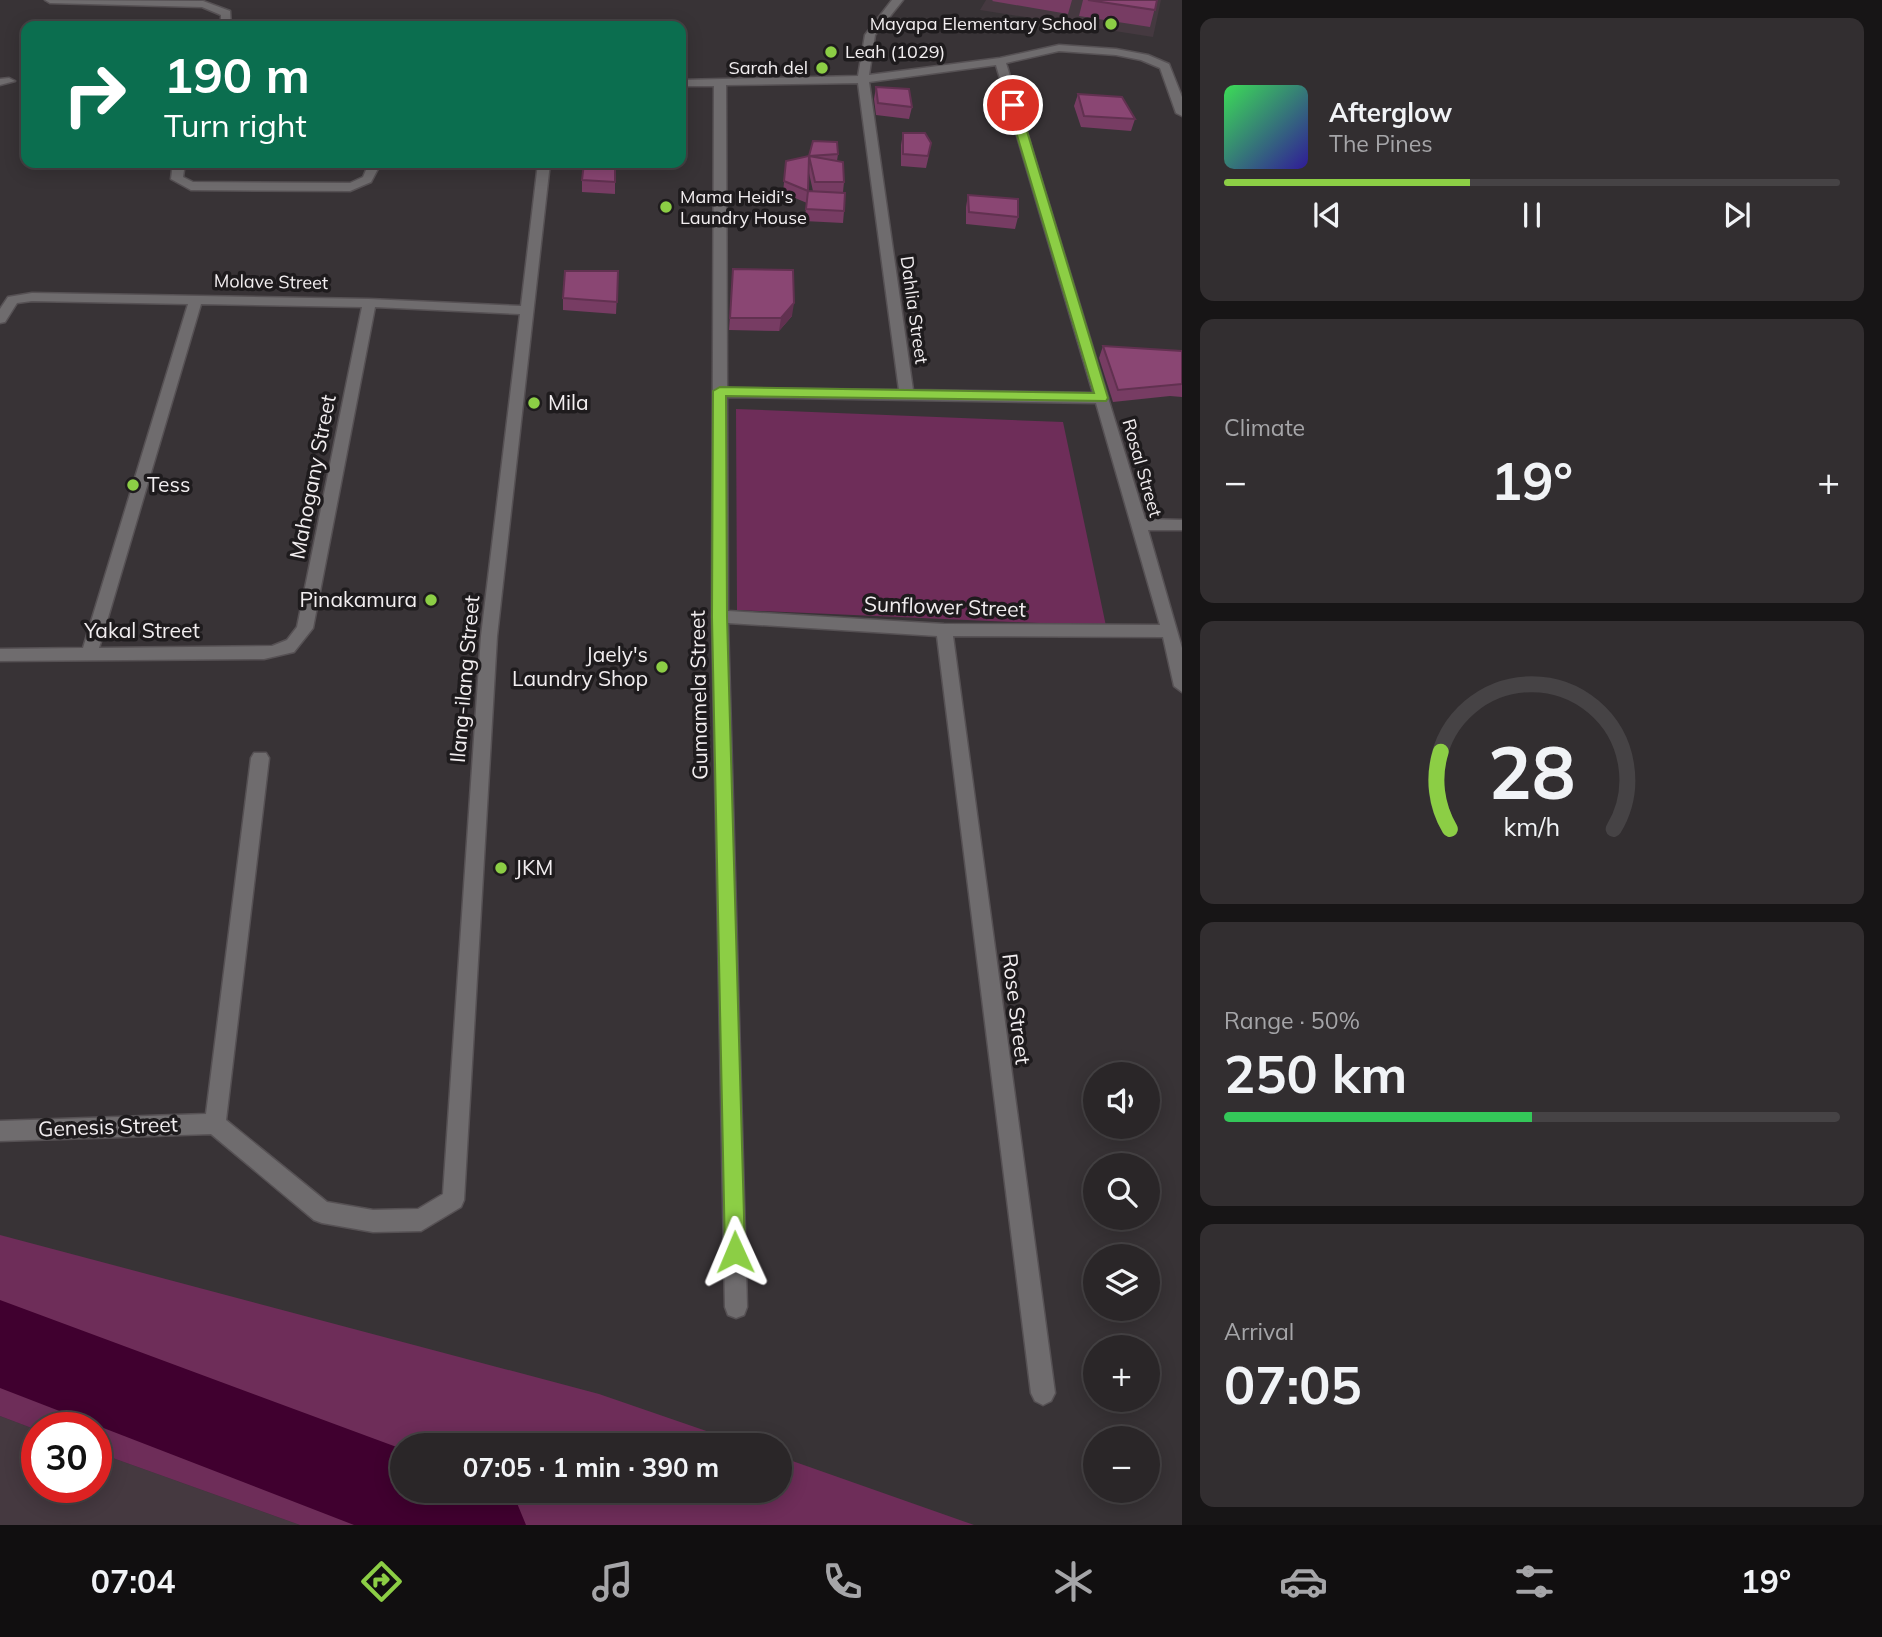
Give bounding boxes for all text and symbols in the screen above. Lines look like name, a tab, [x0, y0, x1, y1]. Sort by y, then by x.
place label: Mayapa Elementary School	[870, 12, 1097, 35]
marker: Mayapa Elementary School	[1103, 16, 1119, 32]
place label: Leah (1029)	[845, 40, 945, 63]
text: 190 m	[164, 44, 310, 105]
marker: Leah (1029)	[823, 44, 839, 60]
icon: right	[49, 49, 140, 140]
place label: Sarah del	[729, 56, 808, 79]
marker: Sarah del	[814, 60, 830, 76]
pin	[983, 75, 1043, 135]
icon: arrive	[994, 86, 1032, 124]
text: Afterglow	[1329, 96, 1452, 129]
text: Turn right	[164, 105, 307, 145]
text: The Pines	[1329, 129, 1433, 158]
place label: Mama Heidi's Laundry House	[680, 185, 807, 229]
icon: previous	[1308, 196, 1346, 234]
icon: pause	[1513, 196, 1551, 234]
icon: next	[1718, 196, 1756, 234]
marker: Mama Heidi's Laundry House	[658, 199, 674, 215]
street label: Dahlia Street	[896, 255, 933, 365]
street label: Molave Street	[214, 269, 328, 294]
place label: Mila	[548, 389, 589, 415]
street label: Mahogany Street	[283, 392, 341, 561]
marker: Mila	[526, 395, 542, 411]
text: Climate	[1224, 413, 1305, 442]
street label: Rosal Street	[1118, 416, 1167, 520]
text: 19°	[1491, 448, 1573, 513]
text: −	[1224, 457, 1247, 505]
text: +	[1817, 457, 1840, 505]
place label: Tess	[147, 471, 190, 497]
marker: Tess	[125, 477, 141, 493]
place label: Pinakamura	[299, 586, 417, 612]
street label: Sunflower Street	[864, 590, 1027, 622]
marker: Pinakamura	[423, 592, 439, 608]
street label: Ilang-ilang Street	[444, 594, 484, 764]
street label: Gumamela Street	[684, 610, 712, 780]
street label: Yakal Street	[83, 617, 200, 643]
place label: Jaely's Laundry Shop	[512, 641, 648, 691]
marker: Jaely's Laundry Shop	[654, 659, 670, 675]
text: 28	[1488, 726, 1576, 817]
text: km/h	[1504, 810, 1560, 841]
place label: JKM	[515, 854, 553, 880]
marker: JKM	[493, 860, 509, 876]
street label: Rose Street	[997, 952, 1037, 1066]
text: Range · 50%	[1224, 1006, 1360, 1035]
text: 250 km	[1224, 1041, 1407, 1106]
map controls	[1083, 1062, 1160, 1503]
button: sound	[1083, 1062, 1160, 1139]
street label: Genesis Street	[38, 1111, 178, 1141]
button: search	[1083, 1153, 1160, 1230]
position arrow	[698, 1215, 772, 1289]
button: layers	[1083, 1244, 1160, 1321]
text: Arrival	[1224, 1317, 1294, 1346]
button: +	[1083, 1335, 1160, 1412]
text: 07:05	[1224, 1352, 1362, 1417]
speed limit sign: 30	[21, 1412, 112, 1503]
button: −	[1083, 1426, 1160, 1503]
text: 07:05 · 1 min · 390 m	[463, 1451, 719, 1484]
icon: directions	[357, 1557, 406, 1606]
icon: music	[588, 1557, 637, 1606]
icon: phone	[818, 1557, 867, 1606]
icon: climate	[1049, 1557, 1098, 1606]
icon: car	[1279, 1557, 1328, 1606]
icon: filters	[1510, 1557, 1559, 1606]
text: 07:04	[91, 1561, 176, 1601]
text: 19°	[1741, 1561, 1791, 1601]

